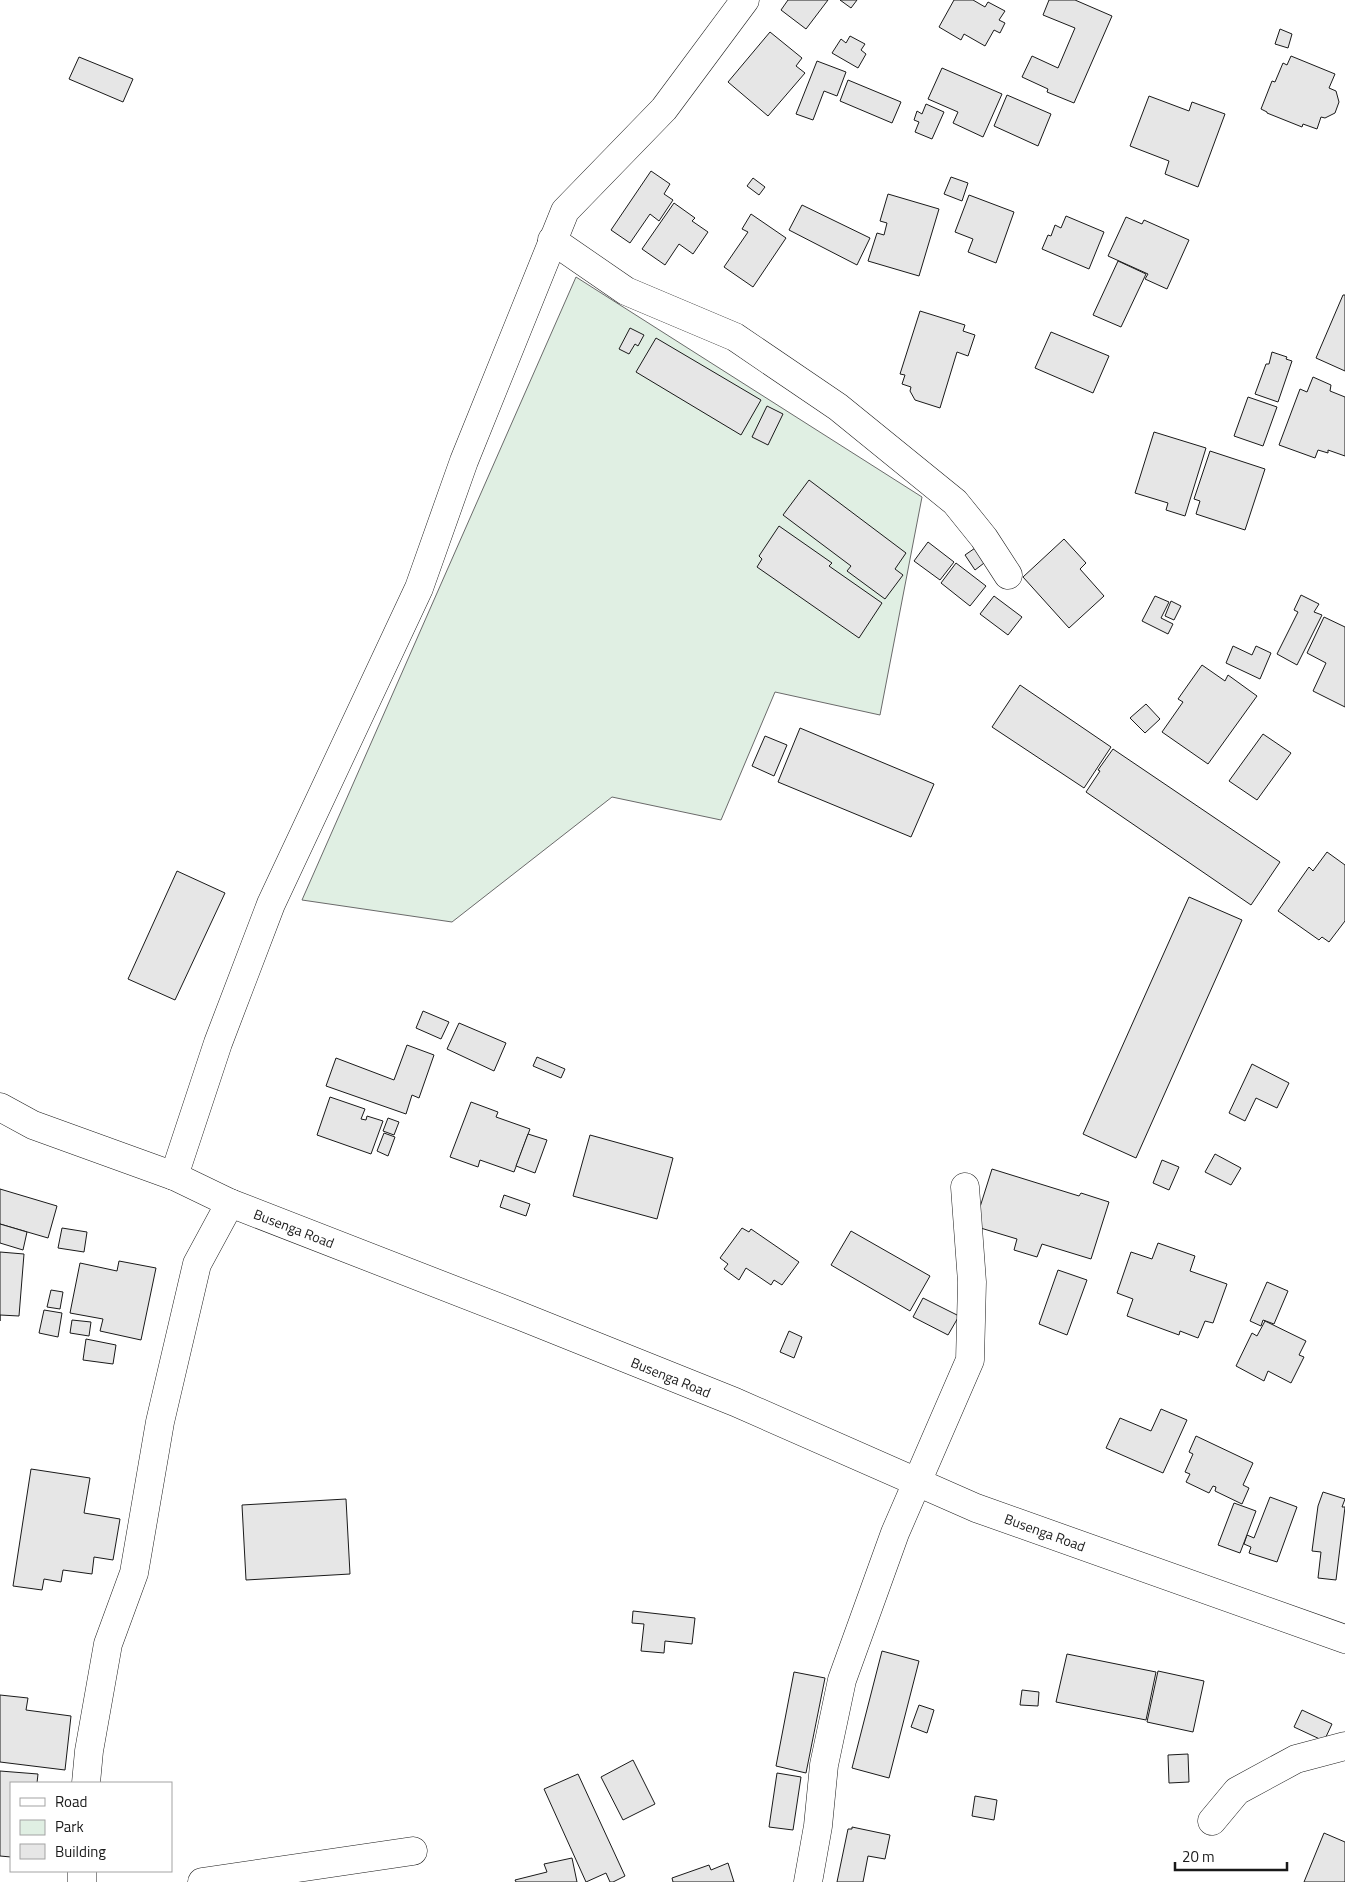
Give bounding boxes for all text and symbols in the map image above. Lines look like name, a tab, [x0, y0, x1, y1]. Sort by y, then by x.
street label: Busenga Road	[251, 1203, 337, 1253]
street label: Busenga Road	[628, 1351, 714, 1403]
street label: Busenga Road	[1002, 1508, 1088, 1556]
legend	[10, 1782, 172, 1872]
text: Road	[55, 1790, 87, 1813]
text: Park	[55, 1815, 84, 1838]
text: Building	[55, 1840, 106, 1863]
scale bar	[1175, 1840, 1288, 1872]
text: 20 m	[1182, 1845, 1215, 1868]

